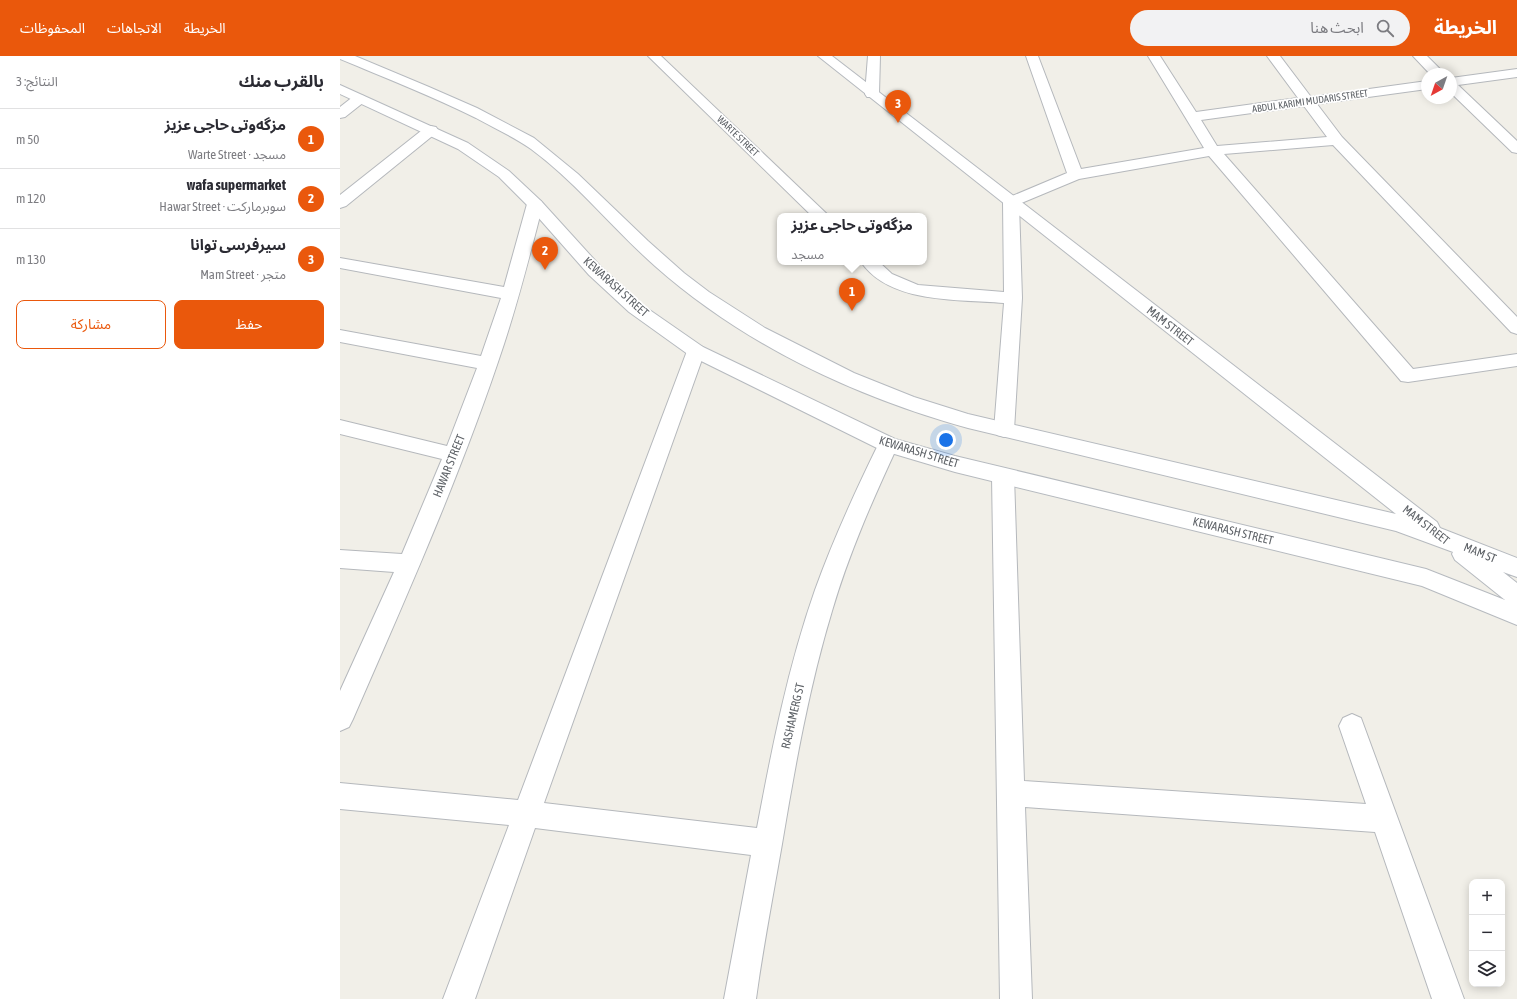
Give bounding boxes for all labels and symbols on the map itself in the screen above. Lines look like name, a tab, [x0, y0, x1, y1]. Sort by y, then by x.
north arrow	[1421, 68, 1457, 104]
street label: ABDUL KARIMI MUDARIS STREET	[1251, 87, 1369, 115]
pin: 3	[885, 90, 911, 123]
street label: WARTE STREET	[715, 113, 761, 159]
pin: 2	[532, 237, 558, 270]
street label: KEWARASH STREET	[581, 254, 652, 320]
pin: 1	[839, 278, 865, 311]
street label: MAM STREET	[1144, 303, 1197, 349]
your location	[936, 430, 956, 450]
street label: HAWAR STREET	[430, 432, 468, 499]
street label: KEWARASH STREET	[877, 433, 961, 471]
street label: MAM STREET	[1400, 502, 1453, 548]
street label: KEWARASH STREET	[1191, 514, 1276, 548]
street label: MAM ST	[1462, 540, 1499, 566]
street label: RASHAMERG ST	[779, 681, 808, 750]

